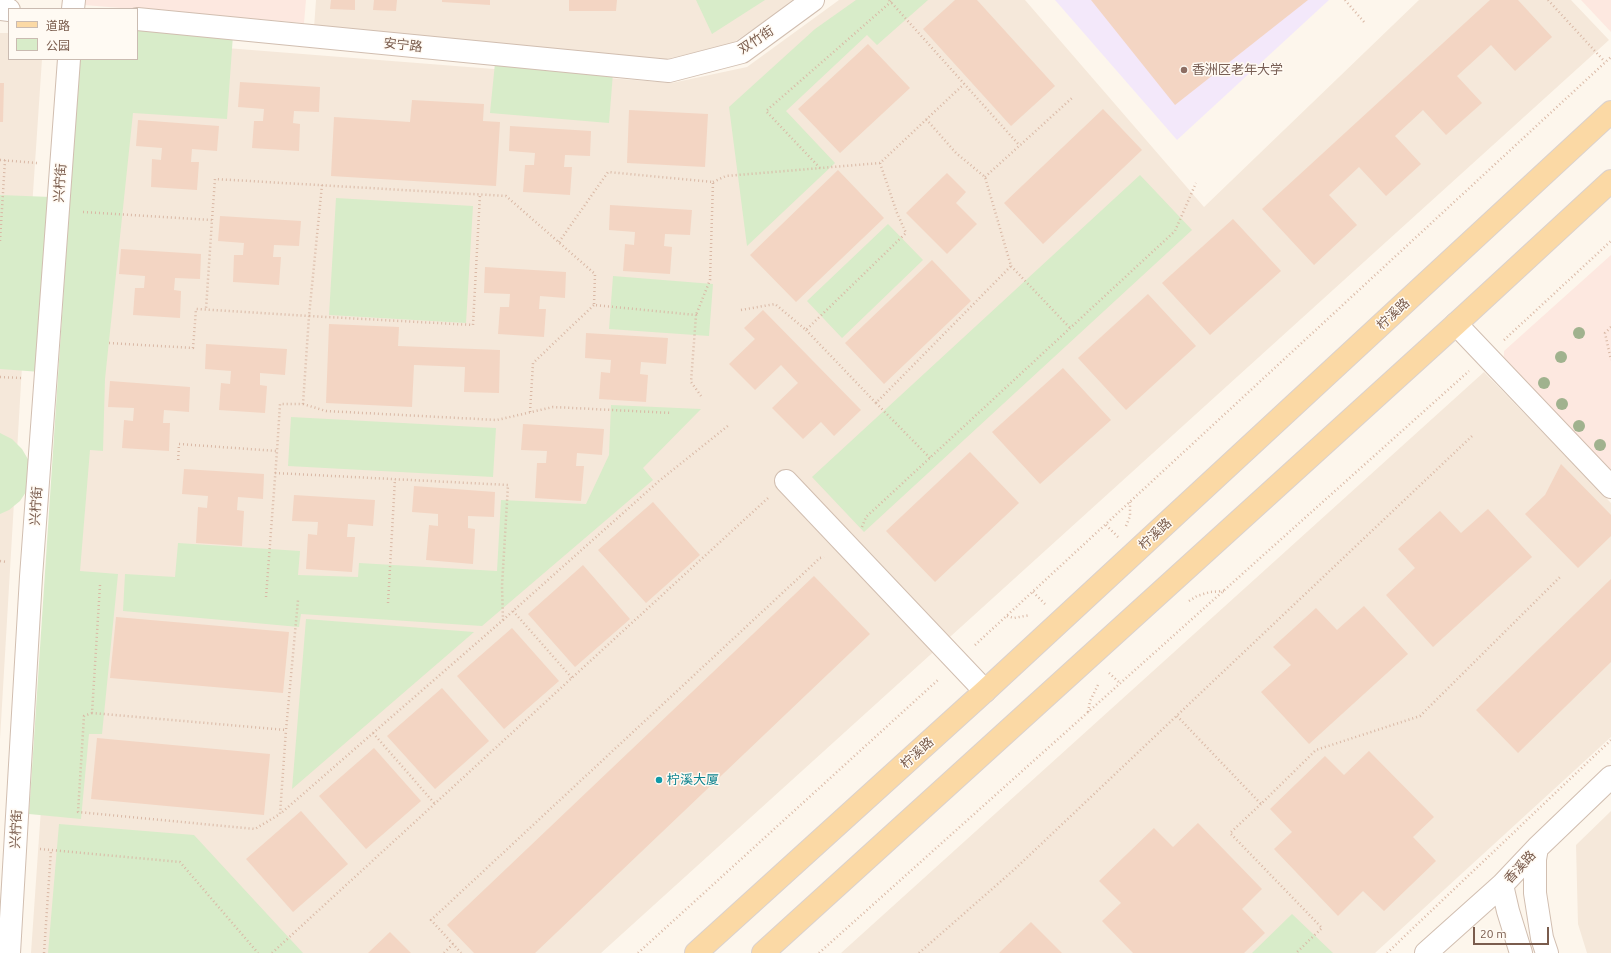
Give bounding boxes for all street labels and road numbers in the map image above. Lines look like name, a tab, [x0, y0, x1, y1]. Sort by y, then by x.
street label: 双竹街	[735, 23, 777, 57]
street label: 安宁路	[383, 35, 423, 55]
street label: 兴柠街	[51, 163, 69, 203]
street label: 柠溪路	[1373, 295, 1413, 333]
street label: 兴柠街	[27, 486, 45, 526]
street label: 柠溪路	[1135, 515, 1175, 553]
street label: 柠溪路	[897, 734, 937, 772]
street label: 兴柠街	[7, 809, 25, 849]
street label: 香溪路	[1501, 847, 1539, 887]

